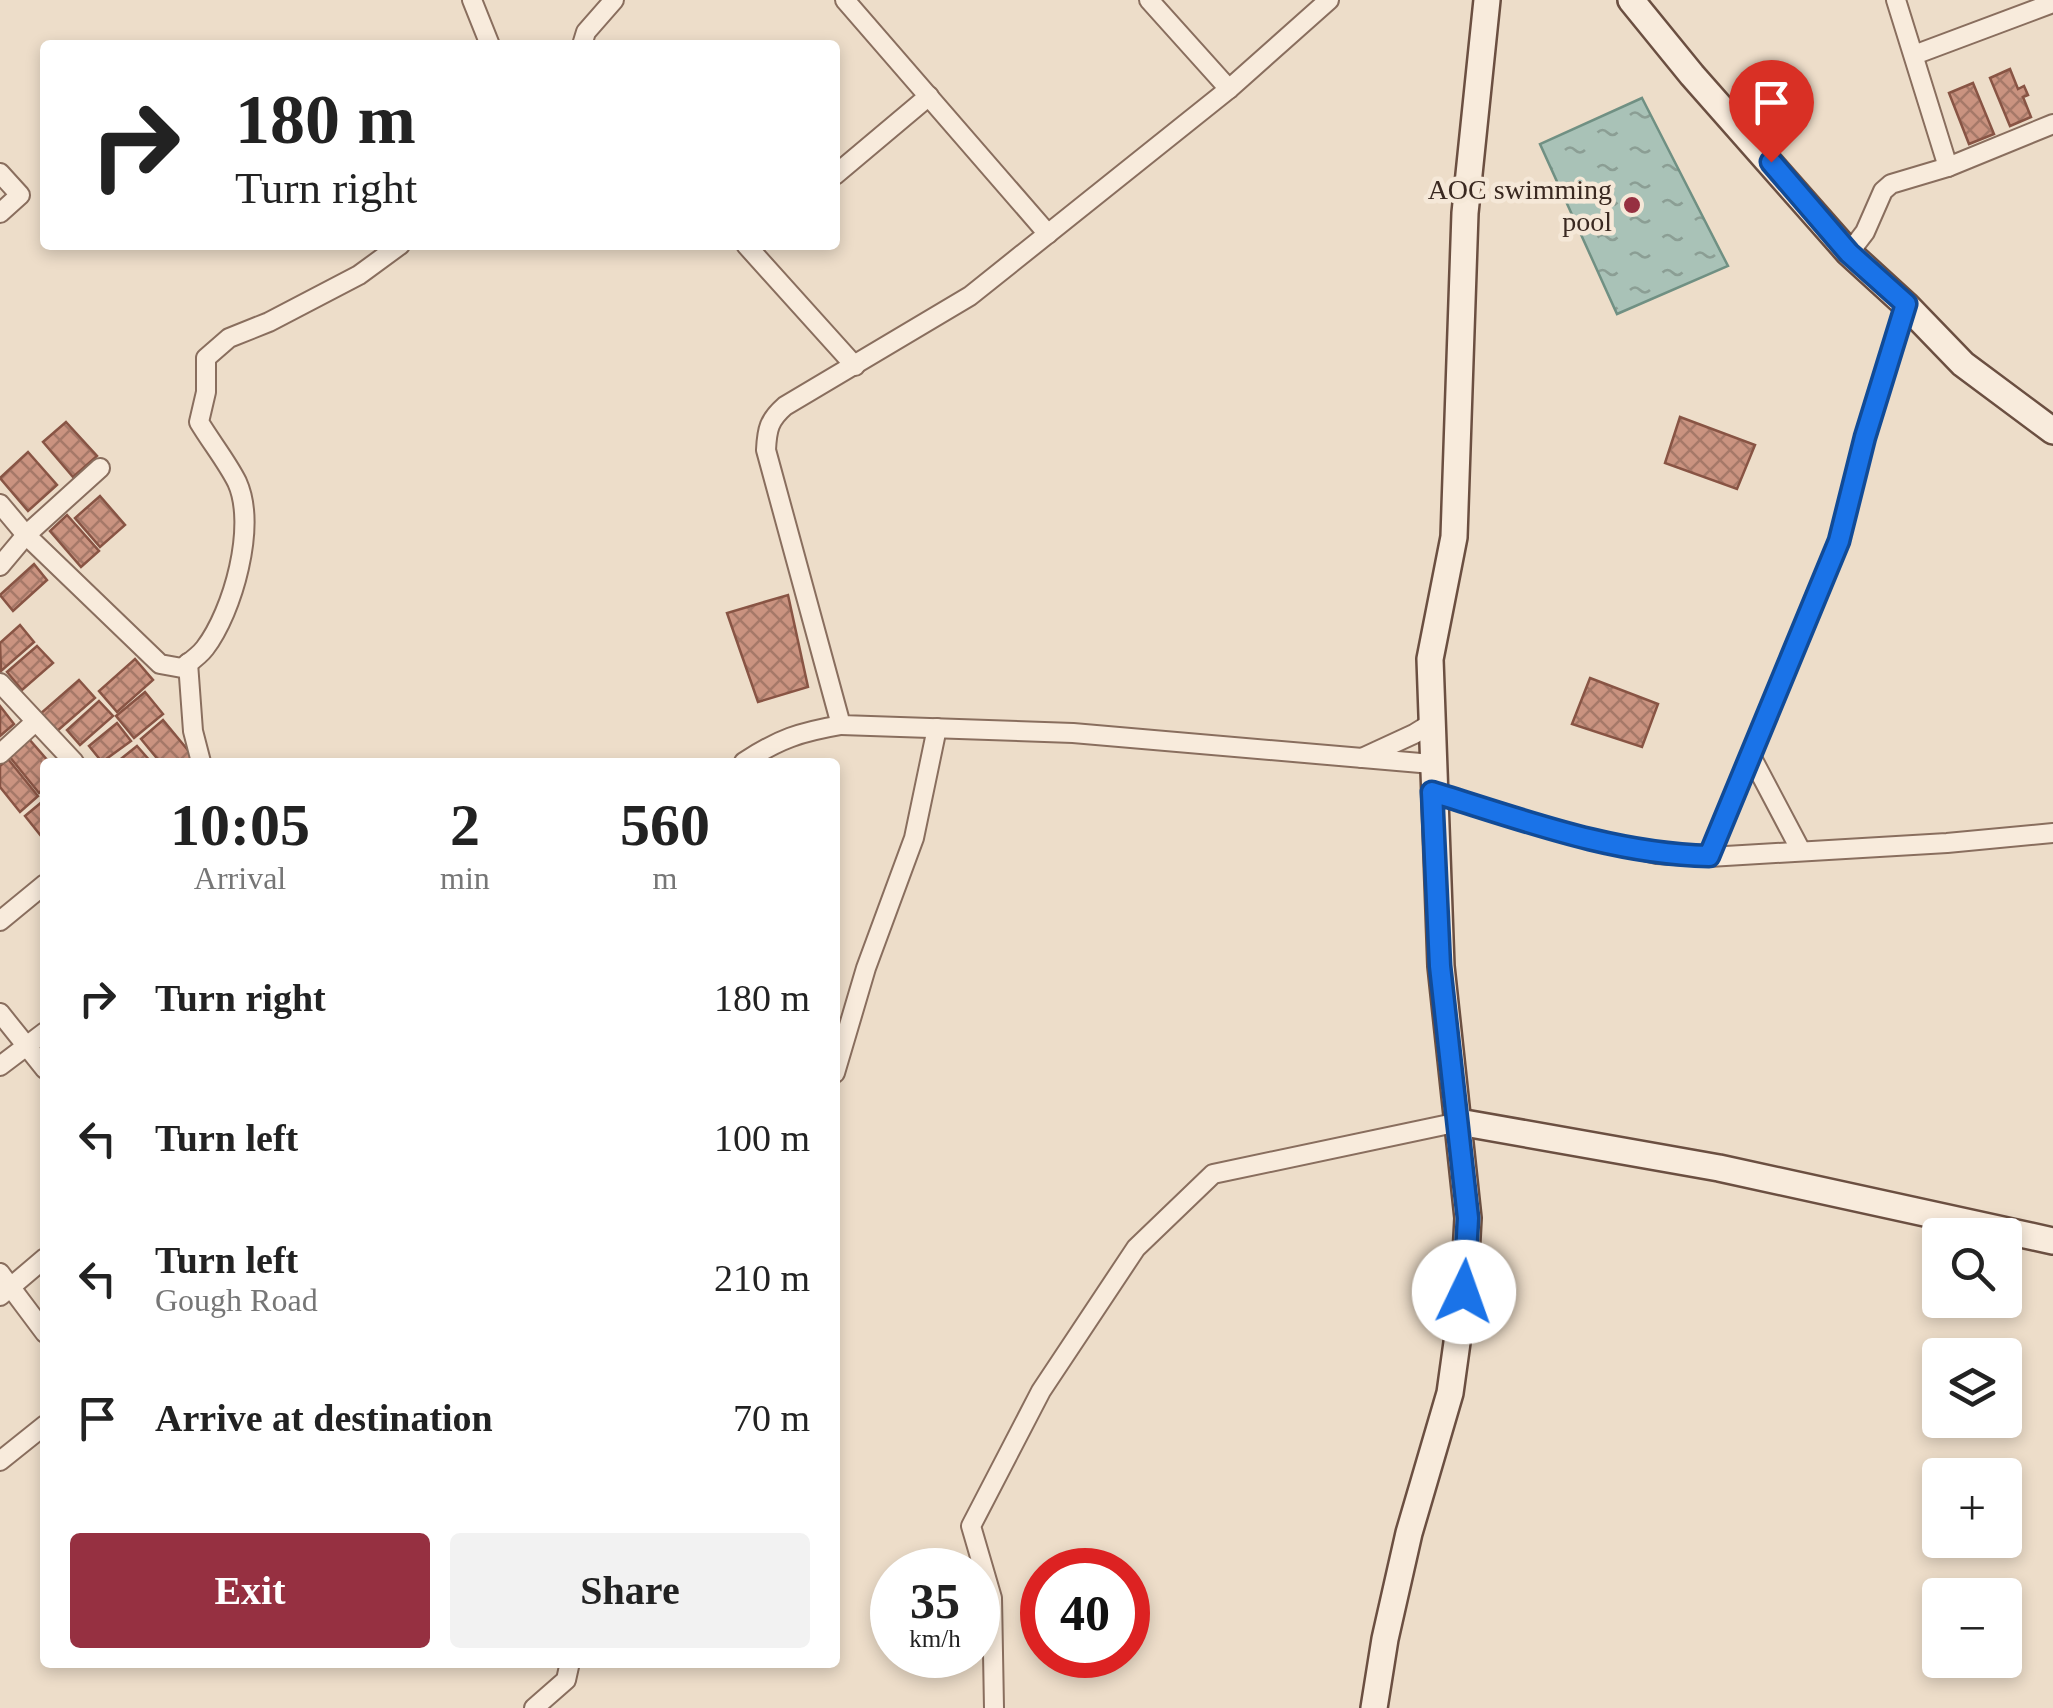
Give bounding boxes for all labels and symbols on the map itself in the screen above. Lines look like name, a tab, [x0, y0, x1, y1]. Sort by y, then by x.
pin	[1729, 60, 1814, 163]
place label: AOC swimming pool	[1428, 174, 1612, 237]
marker: AOC swimming pool	[1621, 194, 1643, 216]
position arrow	[1412, 1240, 1516, 1344]
speed limit sign: 40	[1020, 1548, 1150, 1678]

